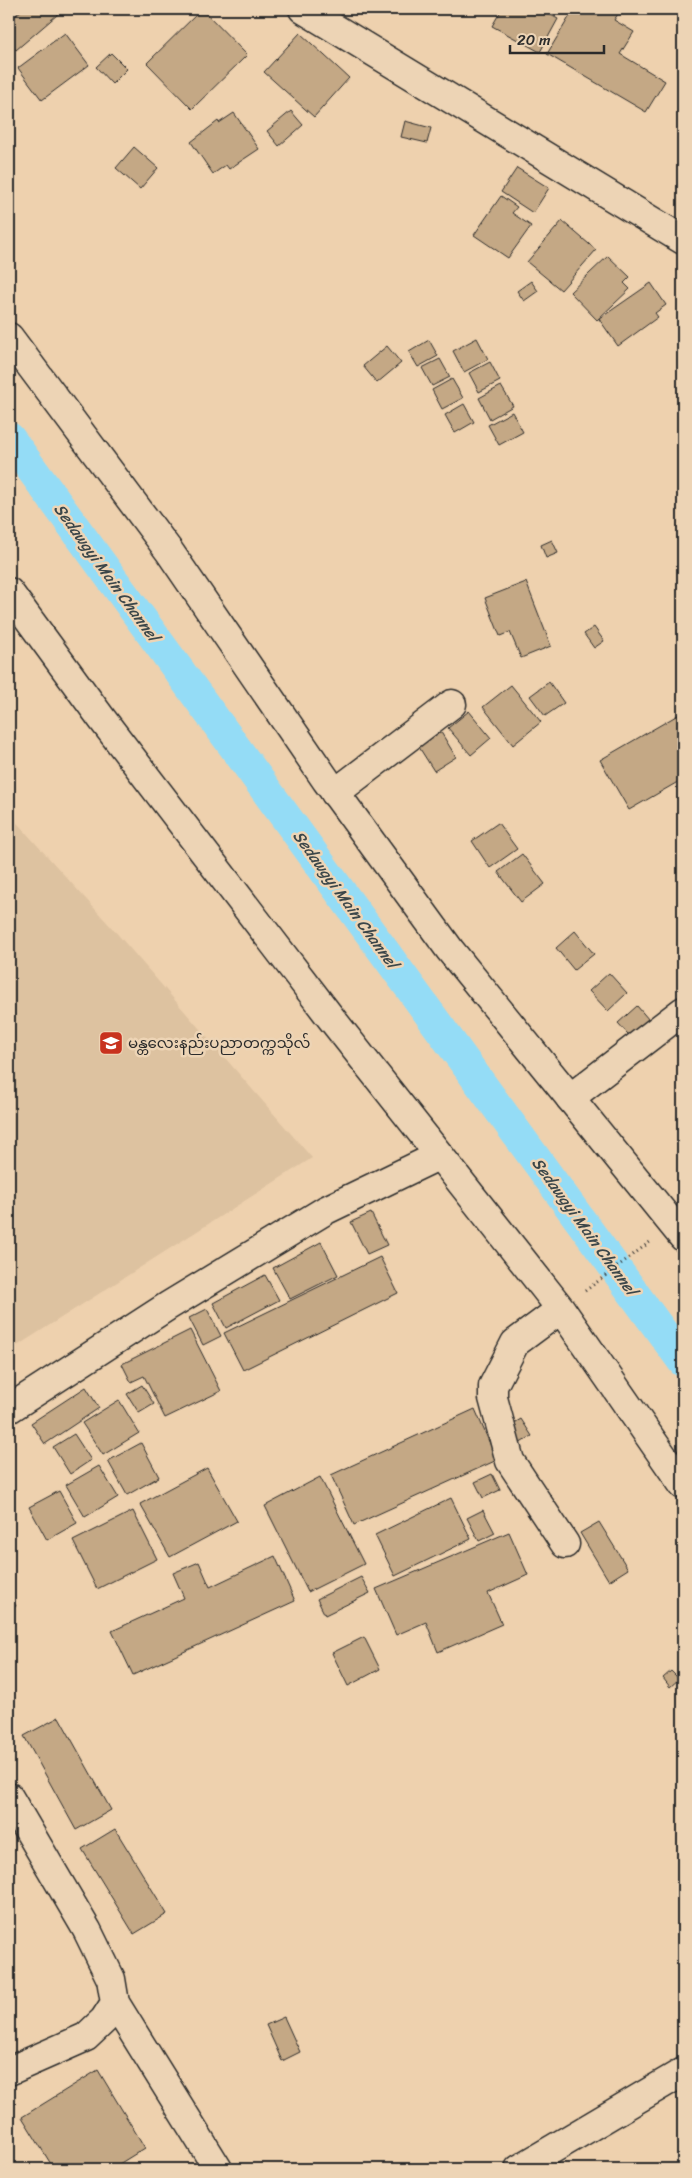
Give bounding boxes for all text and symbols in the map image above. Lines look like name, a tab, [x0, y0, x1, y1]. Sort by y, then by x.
scale bar	[510, 22, 603, 54]
text: 20 m	[517, 27, 551, 53]
water label: Sedawgyi Main Channel	[46, 497, 169, 651]
water label: Sedawgyi Main Channel	[285, 824, 408, 978]
school or university icon: မန္တလေးနည်းပညာတက္ကသိုလ်	[98, 1030, 124, 1056]
place label: မန္တလေးနည်းပညာတက္ကသိုလ်	[128, 1030, 311, 1056]
water label: Sedawgyi Main Channel	[524, 1151, 647, 1305]

